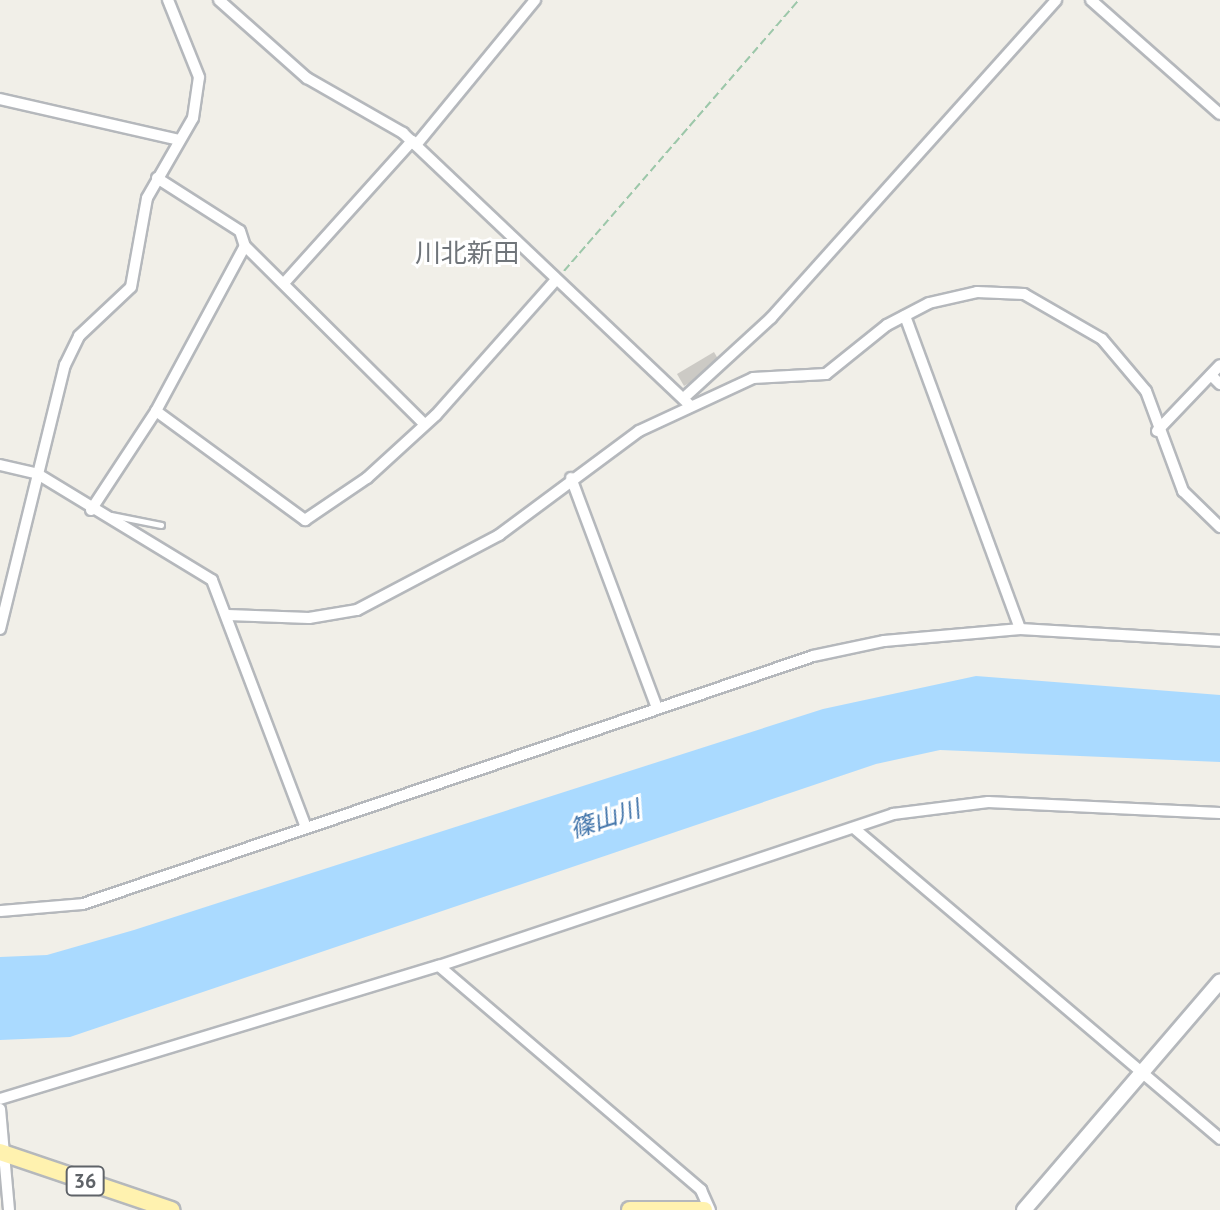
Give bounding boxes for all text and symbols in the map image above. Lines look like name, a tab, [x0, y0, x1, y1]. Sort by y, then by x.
district label: 川北新田	[415, 237, 519, 269]
water label: 篠山川	[566, 794, 644, 844]
road number: 36	[65, 1165, 105, 1197]

